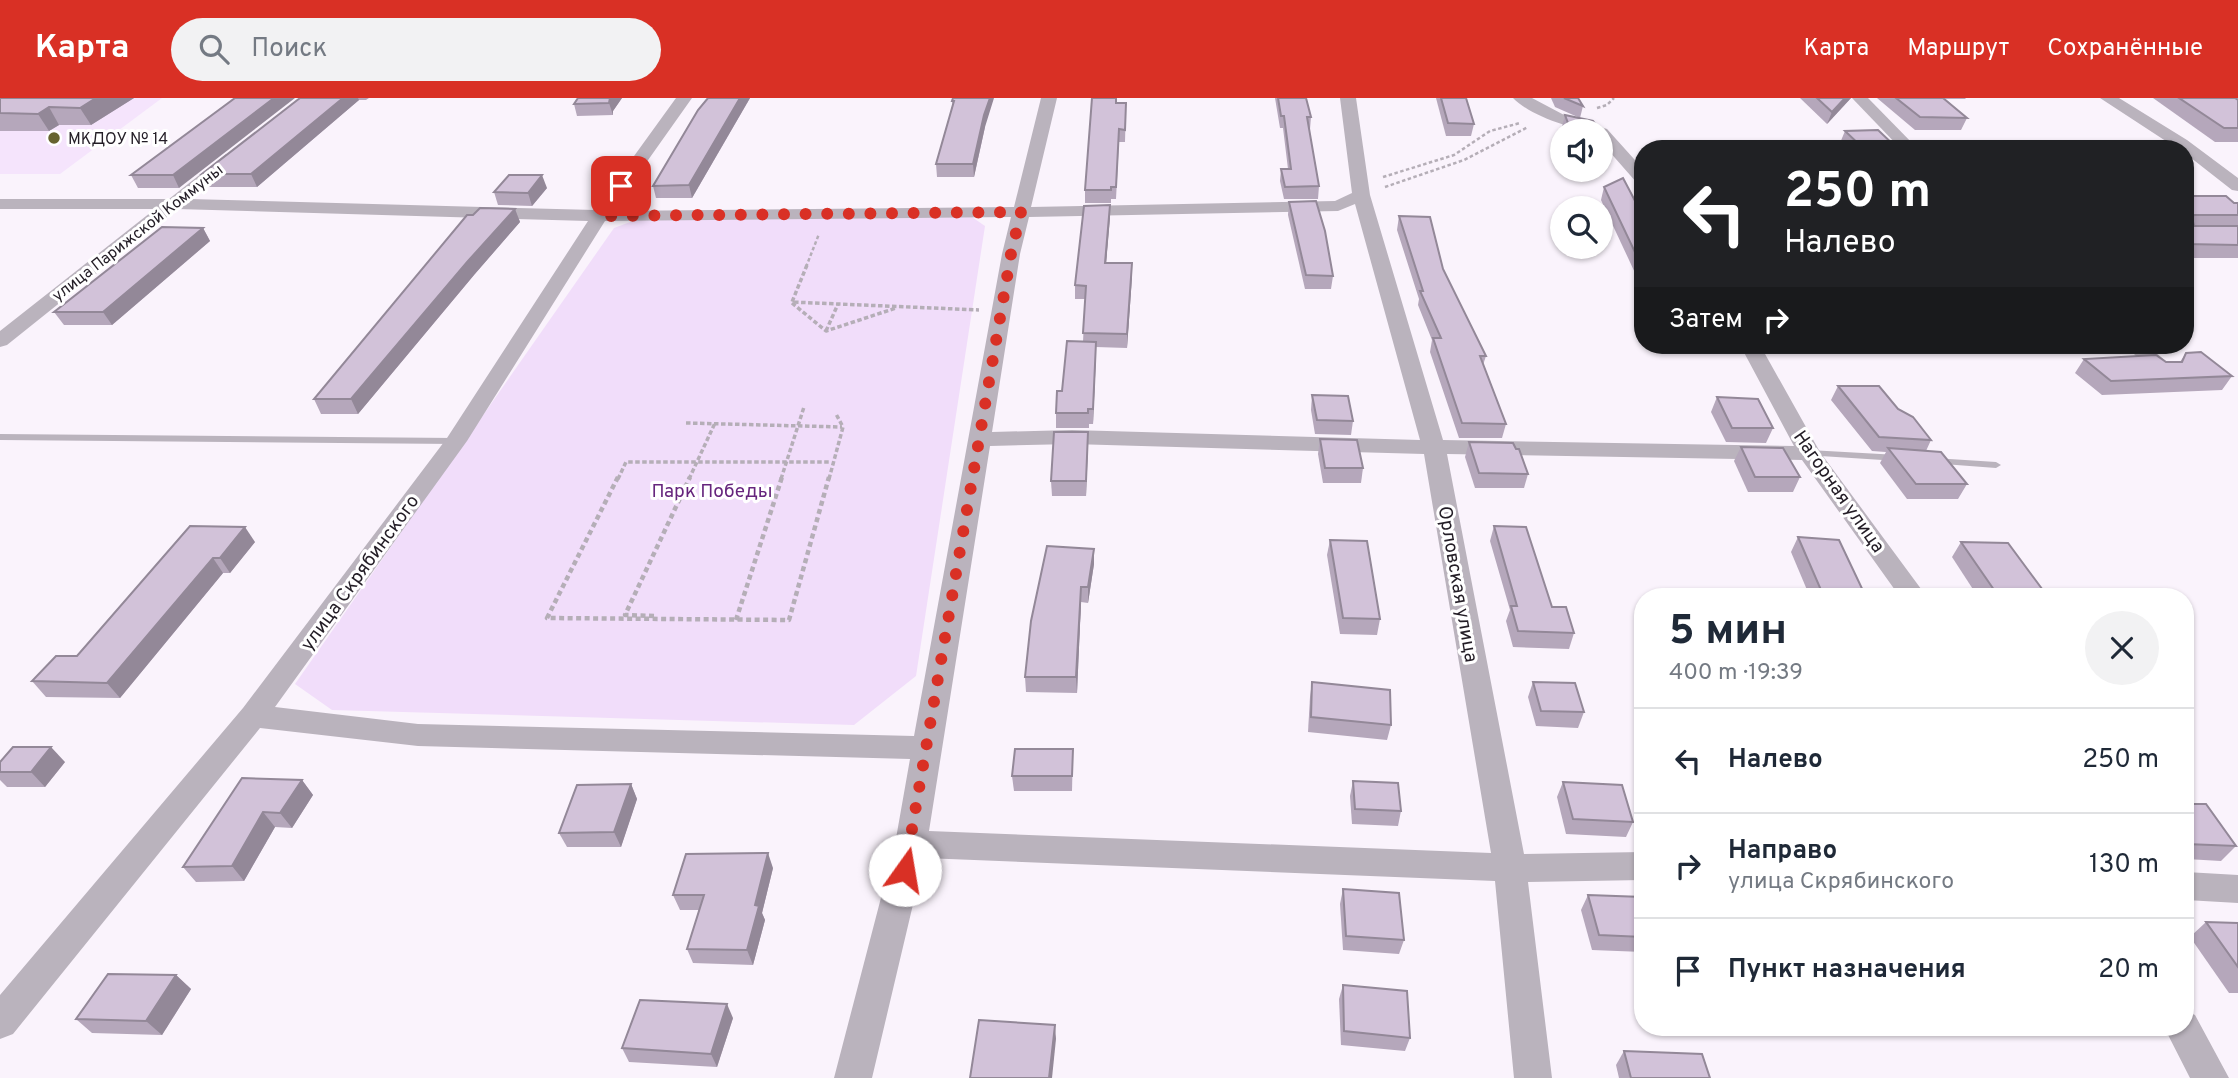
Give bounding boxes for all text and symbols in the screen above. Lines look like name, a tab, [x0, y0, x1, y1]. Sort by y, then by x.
search box	[171, 18, 661, 81]
text: Карта	[35, 28, 129, 70]
icon: search	[195, 30, 233, 68]
text: Поиск	[251, 33, 327, 66]
text: Карта	[1803, 34, 1869, 64]
text: Маршрут	[1907, 34, 2009, 64]
text: Сохранённые	[2047, 34, 2203, 64]
map controls	[1550, 119, 1613, 259]
button: sound	[1550, 119, 1613, 182]
marker: МКДОУ № 14	[46, 130, 62, 146]
place label: МКДОУ № 14	[68, 130, 168, 150]
pin	[591, 156, 651, 216]
street label: улица Парижской Коммуны	[49, 161, 228, 307]
text: 250 m	[1784, 163, 1931, 225]
icon: arrive	[602, 167, 640, 205]
icon: left	[1669, 168, 1760, 259]
button: search	[1550, 196, 1613, 259]
text: Налево	[1784, 224, 1896, 264]
icon: right	[1757, 301, 1795, 339]
text: Затем	[1669, 304, 1743, 337]
street label: Нагорная улица	[1787, 426, 1889, 558]
park label: Парк Победы	[651, 480, 773, 504]
street label: улица Скрябинского	[296, 491, 425, 656]
street label: Орловская улица	[1431, 504, 1483, 664]
text: 5 мин	[1669, 606, 1787, 659]
button: close	[2085, 611, 2159, 685]
text: 400 m · 19:39	[1669, 659, 1803, 688]
icon: left	[1669, 742, 1707, 780]
text: Налево	[1728, 744, 1823, 777]
text: 250 m	[2082, 744, 2159, 777]
position arrow	[868, 833, 942, 907]
text: Направо	[1728, 835, 1837, 868]
icon: right	[1669, 847, 1707, 885]
text: 130 m	[2089, 849, 2159, 882]
text: улица Скрябинского	[1728, 868, 1954, 897]
icon: arrive	[1669, 952, 1707, 990]
text: Пункт назначения	[1728, 954, 1966, 987]
text: 20 m	[2098, 954, 2159, 987]

